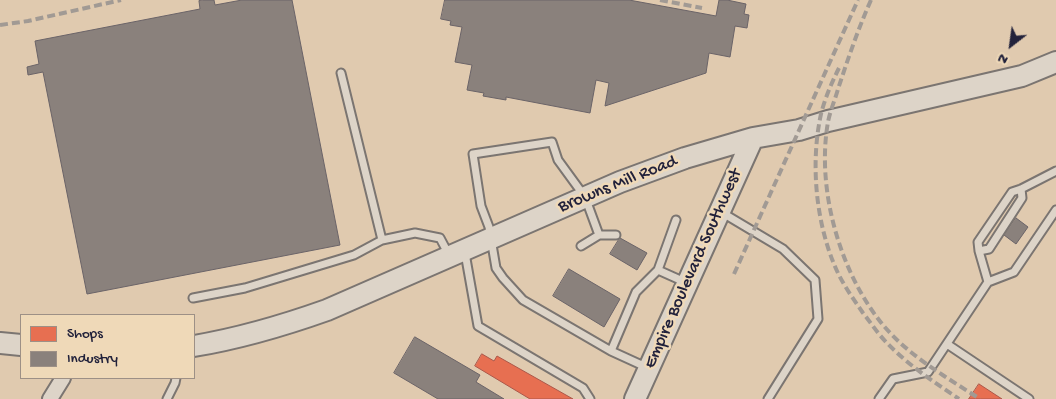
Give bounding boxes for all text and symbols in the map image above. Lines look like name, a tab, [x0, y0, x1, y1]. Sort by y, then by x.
north arrow	[986, 20, 1036, 70]
text: N	[995, 49, 1011, 68]
street label: Browns Mill Road	[555, 151, 681, 219]
street label: Empire Boulevard Southwest	[640, 166, 748, 372]
legend	[20, 314, 195, 379]
text: Shops	[67, 325, 103, 343]
text: Industry	[67, 350, 118, 368]

